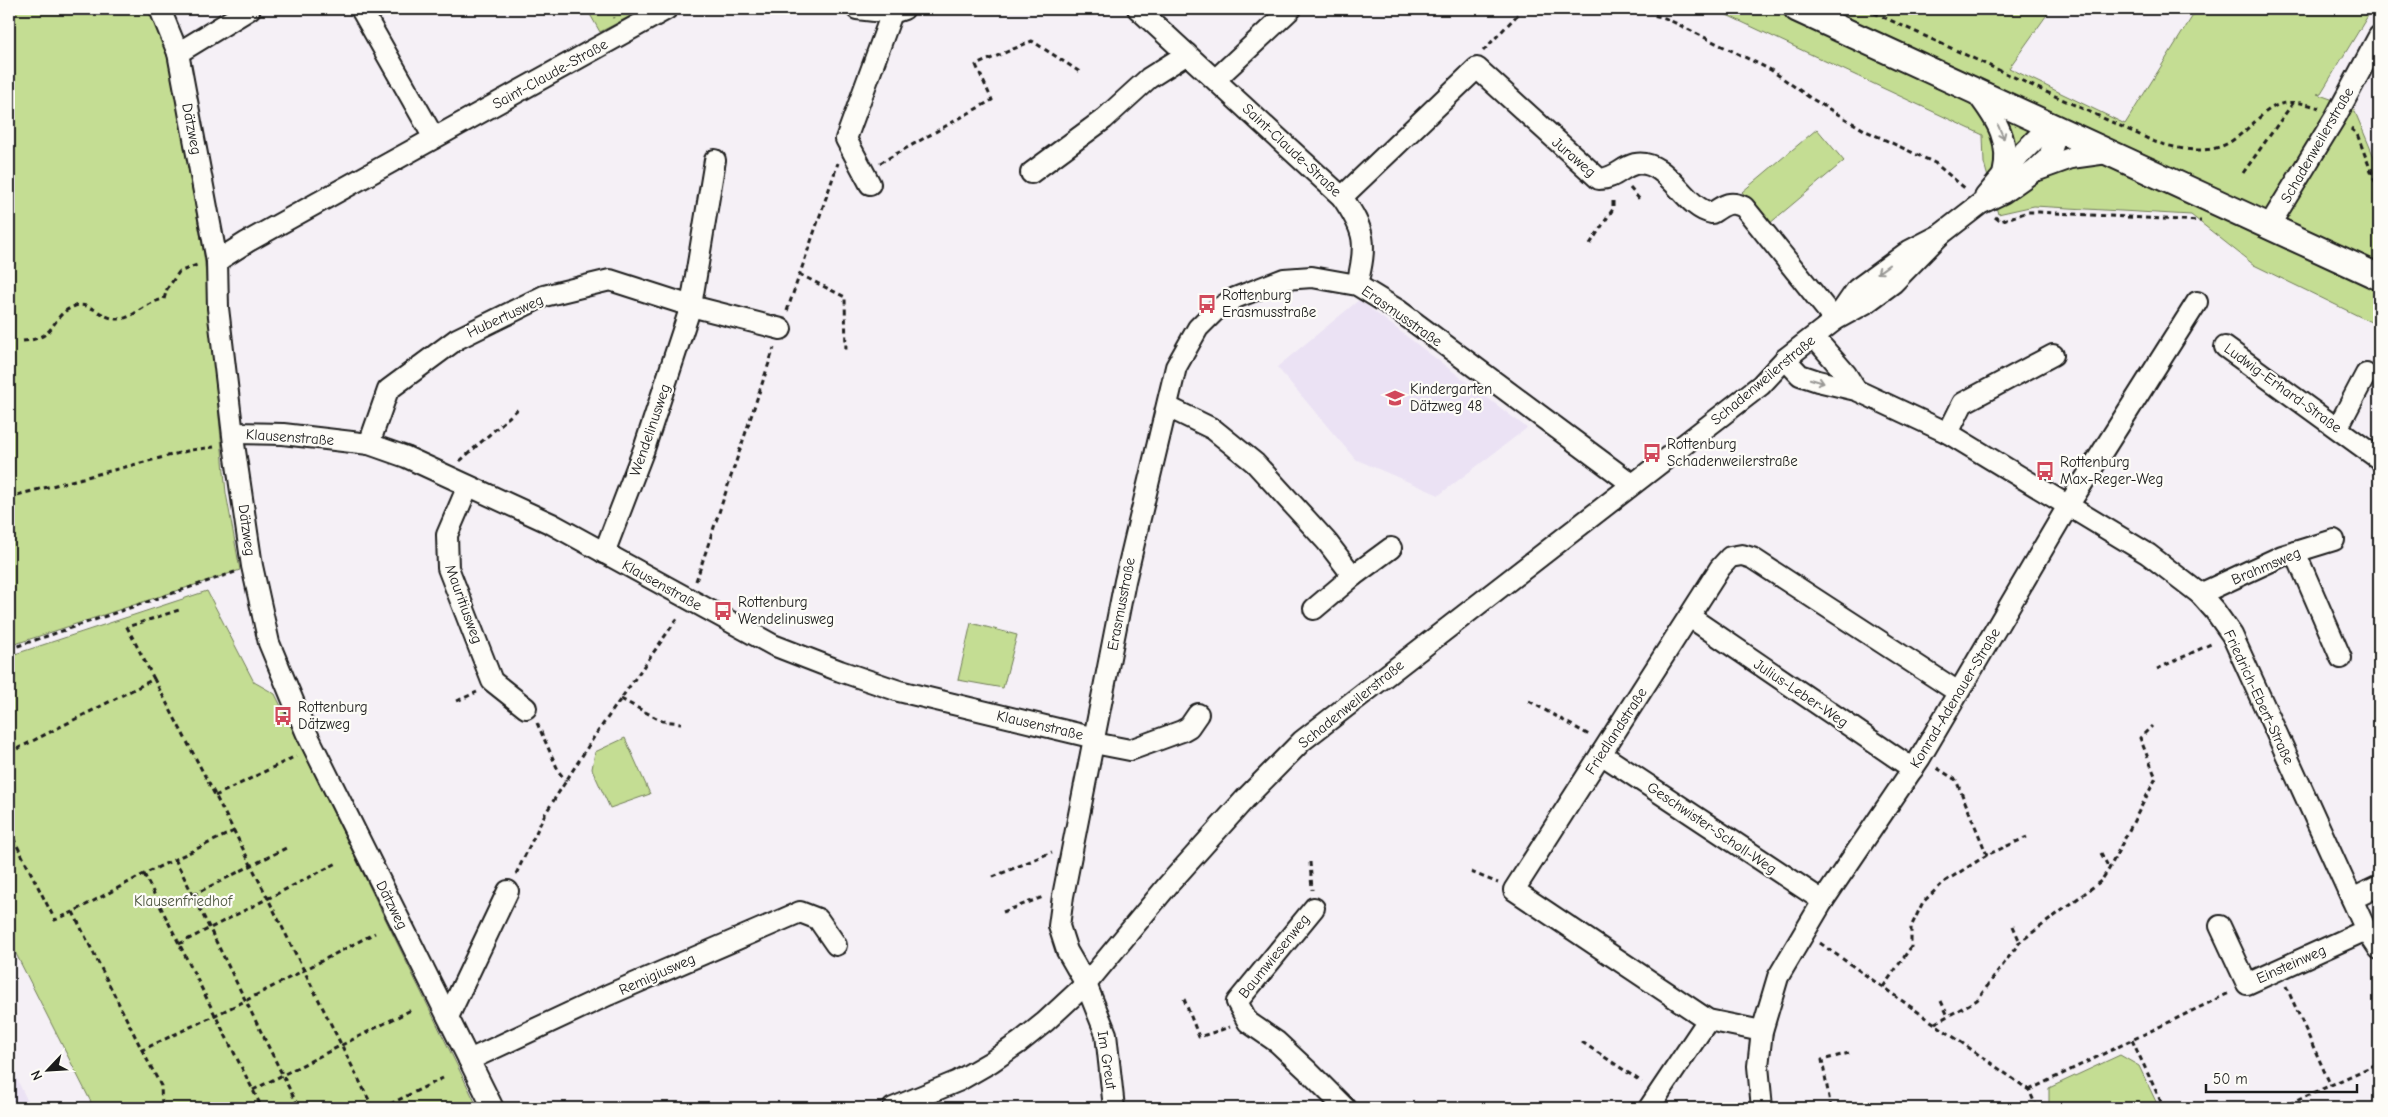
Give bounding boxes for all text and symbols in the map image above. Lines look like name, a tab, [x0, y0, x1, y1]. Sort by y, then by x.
street label: Saint-Claude-Straße	[489, 35, 611, 113]
street label: Schadenweilerstraße	[2277, 83, 2358, 206]
street label: Saint-Claude-Straße	[1239, 99, 1346, 201]
street label: Dätzweg	[178, 102, 206, 156]
one-way arrow	[1996, 124, 2006, 139]
street label: Juraweg	[1548, 133, 1600, 181]
one-way arrow	[1877, 264, 1891, 274]
street label: Erasmusstraße	[1358, 282, 1446, 351]
place label: Rottenburg Erasmusstraße	[1222, 286, 1317, 321]
street label: Hubertusweg	[464, 290, 546, 342]
bus stop icon: Rottenburg Erasmusstraße	[1196, 293, 1218, 315]
street label: Schadenweilerstraße	[1707, 331, 1819, 429]
street label: Ludwig-Erhard-Straße	[2221, 339, 2346, 437]
one-way arrow	[1809, 376, 1825, 386]
place label: Kindergarten Dätzweg 48	[1410, 380, 1492, 415]
street label: Wendelinusweg	[626, 382, 674, 478]
school or university icon: Kindergarten Dätzweg 48	[1384, 387, 1406, 409]
street label: Klausenstraße	[245, 425, 335, 449]
place label: Rottenburg Schadenweilerstraße	[1667, 435, 1798, 470]
bus stop icon: Rottenburg Schadenweilerstraße	[1641, 442, 1663, 464]
place label: Rottenburg Max-Reger-Weg	[2060, 453, 2164, 488]
bus stop icon: Rottenburg Max-Reger-Weg	[2034, 460, 2056, 482]
street label: Dätzweg	[234, 503, 260, 557]
street label: Brahmsweg	[2229, 543, 2303, 589]
street label: Klausenstraße	[619, 556, 705, 615]
street label: Erasmusstraße	[1103, 556, 1139, 652]
street label: Mauritiusweg	[441, 562, 487, 646]
place label: Rottenburg Wendelinusweg	[738, 593, 834, 628]
bus stop icon: Rottenburg Wendelinusweg	[712, 600, 734, 622]
street label: Konrad-Adenauer-Straße	[1906, 624, 2004, 771]
street label: Friedrich-Ebert-Straße	[2220, 627, 2298, 768]
street label: Julius-Leber-Weg	[1750, 655, 1852, 731]
street label: Schadenweilerstraße	[1295, 656, 1408, 752]
street label: Friedlandstraße	[1581, 684, 1651, 778]
place label: Rottenburg Dätzweg	[298, 698, 368, 733]
bus stop icon: Rottenburg Dätzweg	[272, 705, 294, 727]
street label: Klausenstraße	[995, 706, 1086, 744]
street label: Geschwister-Scholl-Weg	[1644, 778, 1780, 878]
street label: Dätzweg	[372, 878, 412, 932]
park label: Klausenfriedhof	[134, 892, 233, 910]
street label: Baumwiesenweg	[1235, 910, 1313, 1002]
street label: Einsteinweg	[2253, 941, 2329, 987]
street label: Remigiusweg	[616, 949, 698, 999]
street label: Im Greut	[1093, 1029, 1121, 1091]
north arrow	[22, 1044, 72, 1094]
scale bar	[2206, 1062, 2357, 1094]
text: N	[27, 1068, 46, 1083]
text: 50 m	[2213, 1070, 2248, 1088]

